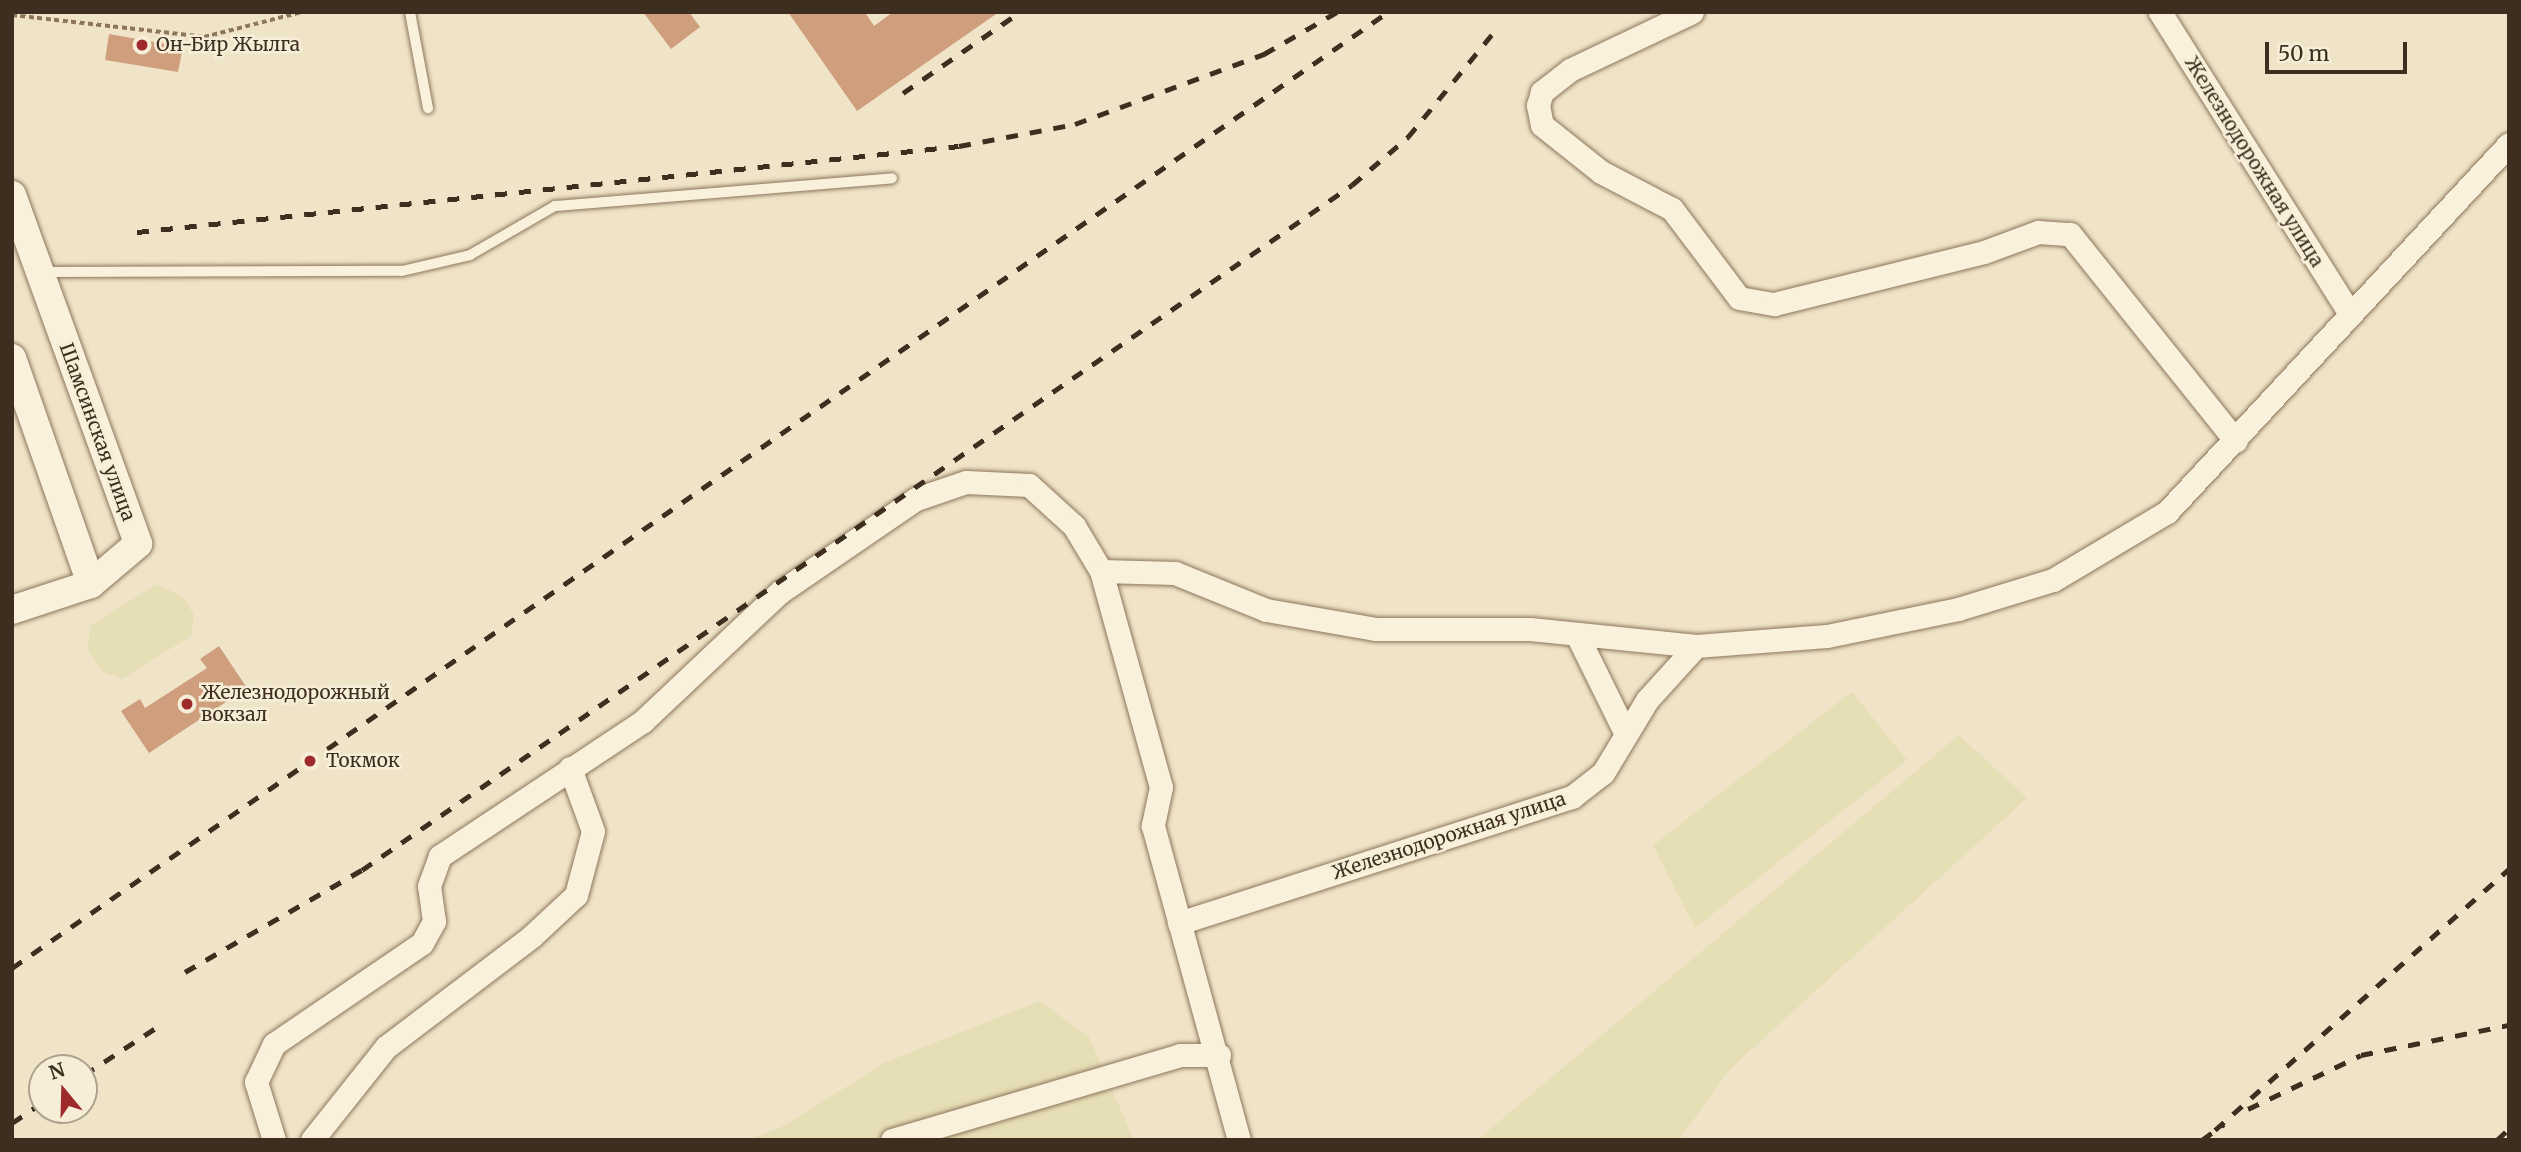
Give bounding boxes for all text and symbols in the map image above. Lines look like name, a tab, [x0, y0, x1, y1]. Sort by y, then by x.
scale bar	[2269, 28, 2411, 72]
place label: Он-Бир Жылга	[156, 34, 300, 56]
marker: Он-Бир Жылга	[134, 37, 150, 53]
text: 50 m	[2278, 40, 2329, 67]
street label: Железнодорожная улица	[2180, 52, 2328, 272]
street label: Шамсинская улица	[54, 340, 140, 524]
place label: Железнодорожный вокзал	[201, 682, 390, 726]
marker: Железнодорожный вокзал	[179, 696, 195, 712]
place label: Токмок	[326, 750, 400, 772]
marker: Токмок	[300, 751, 320, 771]
street label: Железнодорожная улица	[1329, 787, 1569, 885]
north arrow	[28, 1054, 98, 1124]
text: N	[46, 1057, 68, 1085]

